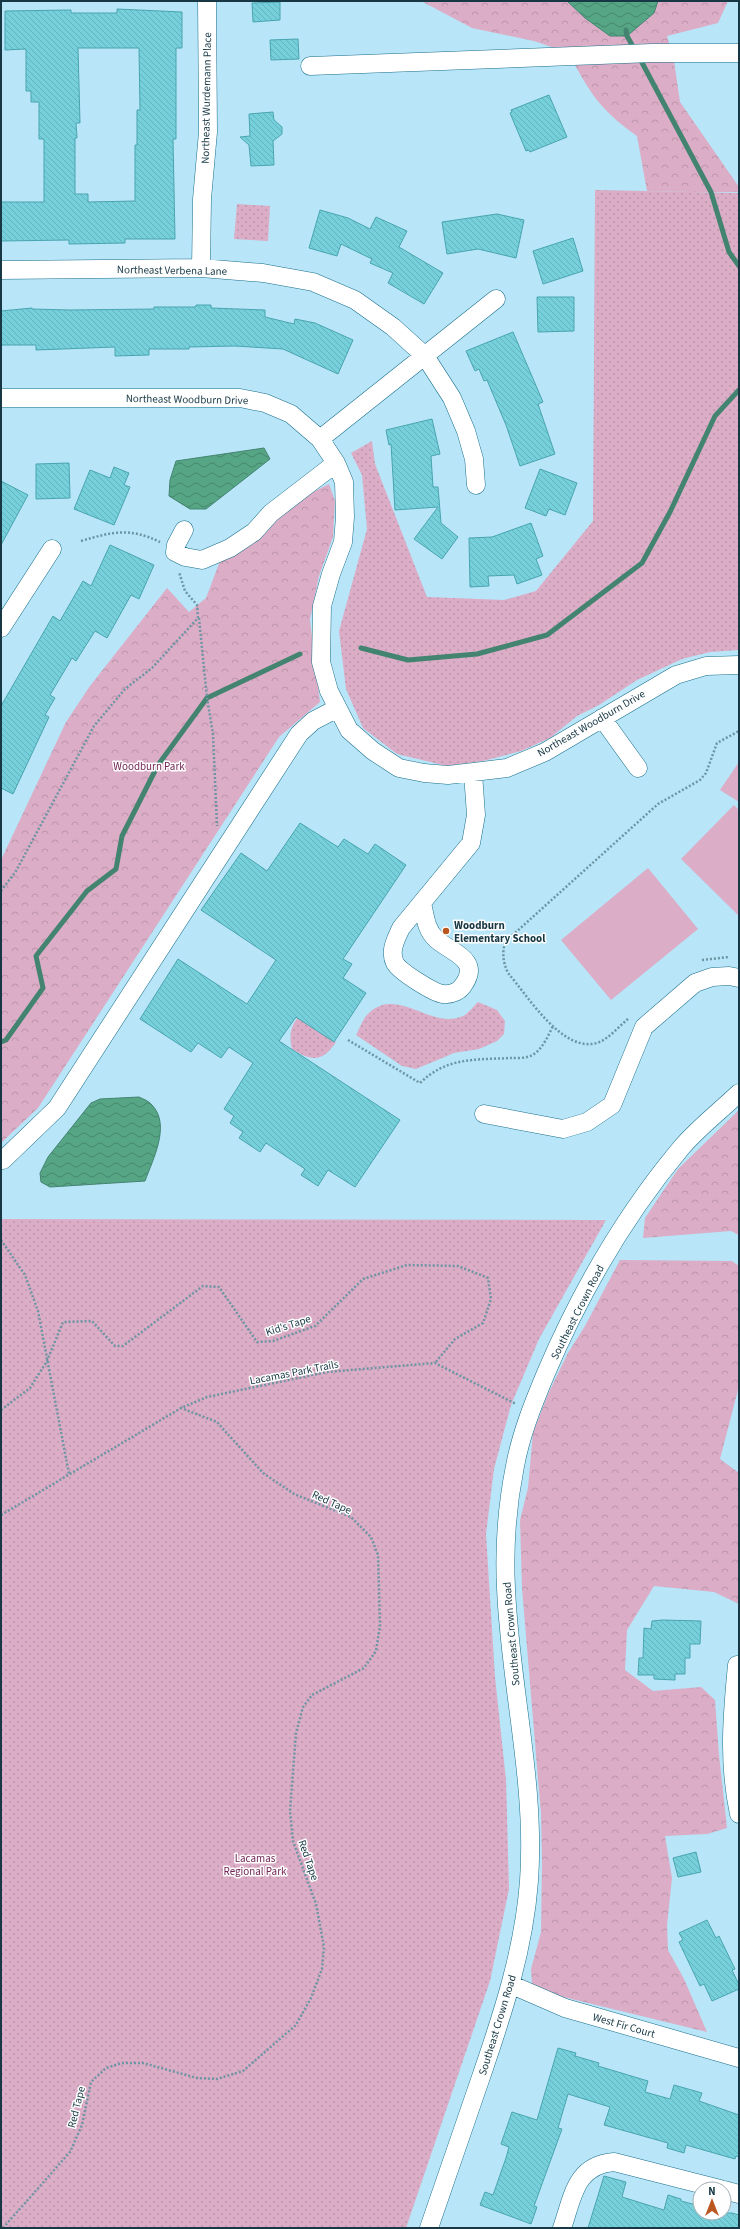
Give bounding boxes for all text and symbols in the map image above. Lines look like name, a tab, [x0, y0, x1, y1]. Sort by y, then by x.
street label: Northeast Wurdemann Place	[198, 32, 215, 164]
street label: Northeast Verbena Lane	[117, 262, 228, 279]
street label: Northeast Woodburn Drive	[126, 391, 249, 408]
street label: Northeast Woodburn Drive	[535, 686, 648, 761]
park label: Woodburn Park	[113, 759, 185, 774]
place label: Woodburn Elementary School	[454, 918, 546, 946]
marker: Woodburn Elementary School	[441, 926, 451, 936]
street label: Southeast Crown Road	[547, 1262, 608, 1362]
street label: Kid's Tape	[264, 1311, 313, 1340]
street label: Lacamas Park Trails	[248, 1356, 340, 1388]
street label: Red Tape	[310, 1487, 355, 1518]
street label: Southeast Crown Road	[499, 1581, 524, 1687]
street label: Red Tape	[295, 1838, 323, 1883]
park label: Lacamas Regional Park	[224, 1851, 287, 1879]
street label: Southeast Crown Road	[475, 1973, 520, 2077]
street label: West Fir Court	[591, 2009, 657, 2042]
street label: Red Tape	[64, 2084, 89, 2129]
north arrow	[692, 2181, 732, 2221]
text: N	[708, 2184, 716, 2199]

